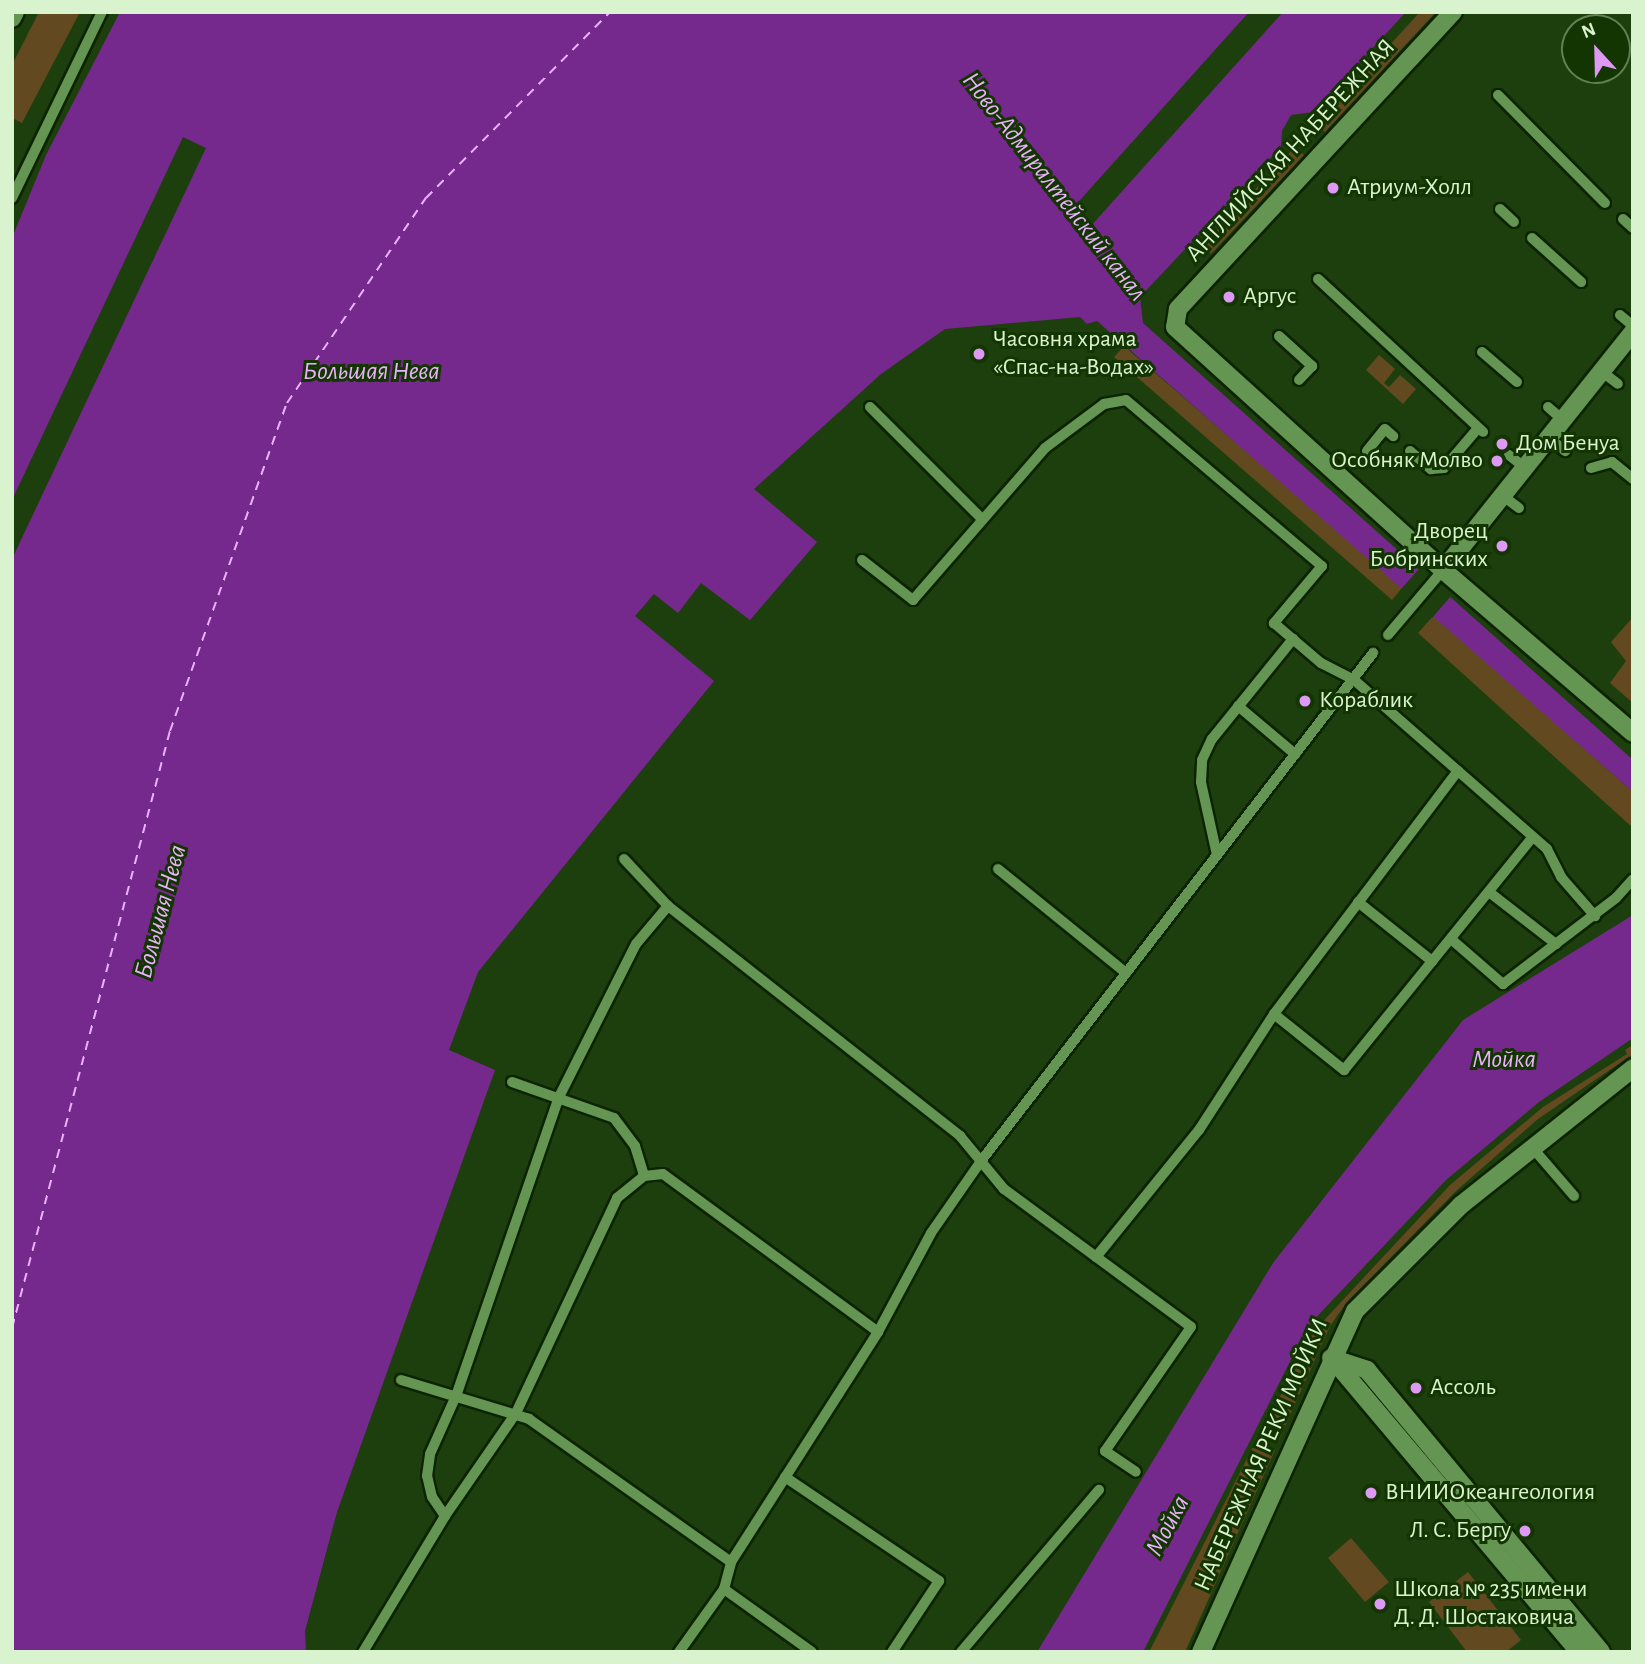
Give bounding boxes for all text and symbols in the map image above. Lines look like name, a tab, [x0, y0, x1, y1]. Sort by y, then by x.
north arrow	[1561, 14, 1631, 84]
text: N	[1579, 20, 1598, 42]
street label: АНГЛИЙСКАЯ НАБЕРЕЖНАЯ	[1180, 34, 1402, 268]
water label: Ново-Адмиралтейский канал	[955, 66, 1153, 308]
place label: Атриум-Холл	[1347, 174, 1472, 202]
marker: Атриум-Холл	[1325, 180, 1341, 196]
place label: Аргус	[1243, 283, 1296, 311]
marker: Аргус	[1221, 289, 1237, 305]
place label: Часовня храма «Спас-на-Водах»	[993, 326, 1154, 382]
marker: Часовня храма «Спас-на-Водах»	[971, 346, 987, 362]
water label: Большая Нева	[302, 356, 440, 388]
place label: Дом Бенуа	[1516, 430, 1620, 458]
marker: Дом Бенуа	[1494, 436, 1510, 452]
place label: Особняк Молво	[1331, 447, 1483, 475]
marker: Особняк Молво	[1489, 453, 1505, 469]
place label: Дворец Бобринских	[1370, 518, 1488, 574]
marker: Дворец Бобринских	[1494, 538, 1510, 554]
place label: Кораблик	[1319, 687, 1413, 715]
marker: Кораблик	[1297, 693, 1313, 709]
water label: Большая Нева	[128, 842, 194, 982]
water label: Мойка	[1472, 1044, 1536, 1076]
street label: НАБЕРЕЖНАЯ РЕКИ МОЙКИ	[1189, 1314, 1335, 1596]
place label: Ассоль	[1430, 1374, 1496, 1402]
marker: Ассоль	[1408, 1380, 1424, 1396]
place label: ВНИИОкеангеология	[1385, 1479, 1595, 1507]
marker: ВНИИОкеангеология	[1363, 1485, 1379, 1501]
water label: Мойка	[1139, 1491, 1197, 1561]
place label: Л. С. Бергу	[1410, 1517, 1511, 1545]
marker: Л. С. Бергу	[1517, 1523, 1533, 1539]
place label: Школа № 235 имени Д. Д. Шостаковича	[1394, 1576, 1588, 1632]
marker: Школа № 235 имени Д. Д. Шостаковича	[1372, 1596, 1388, 1612]

